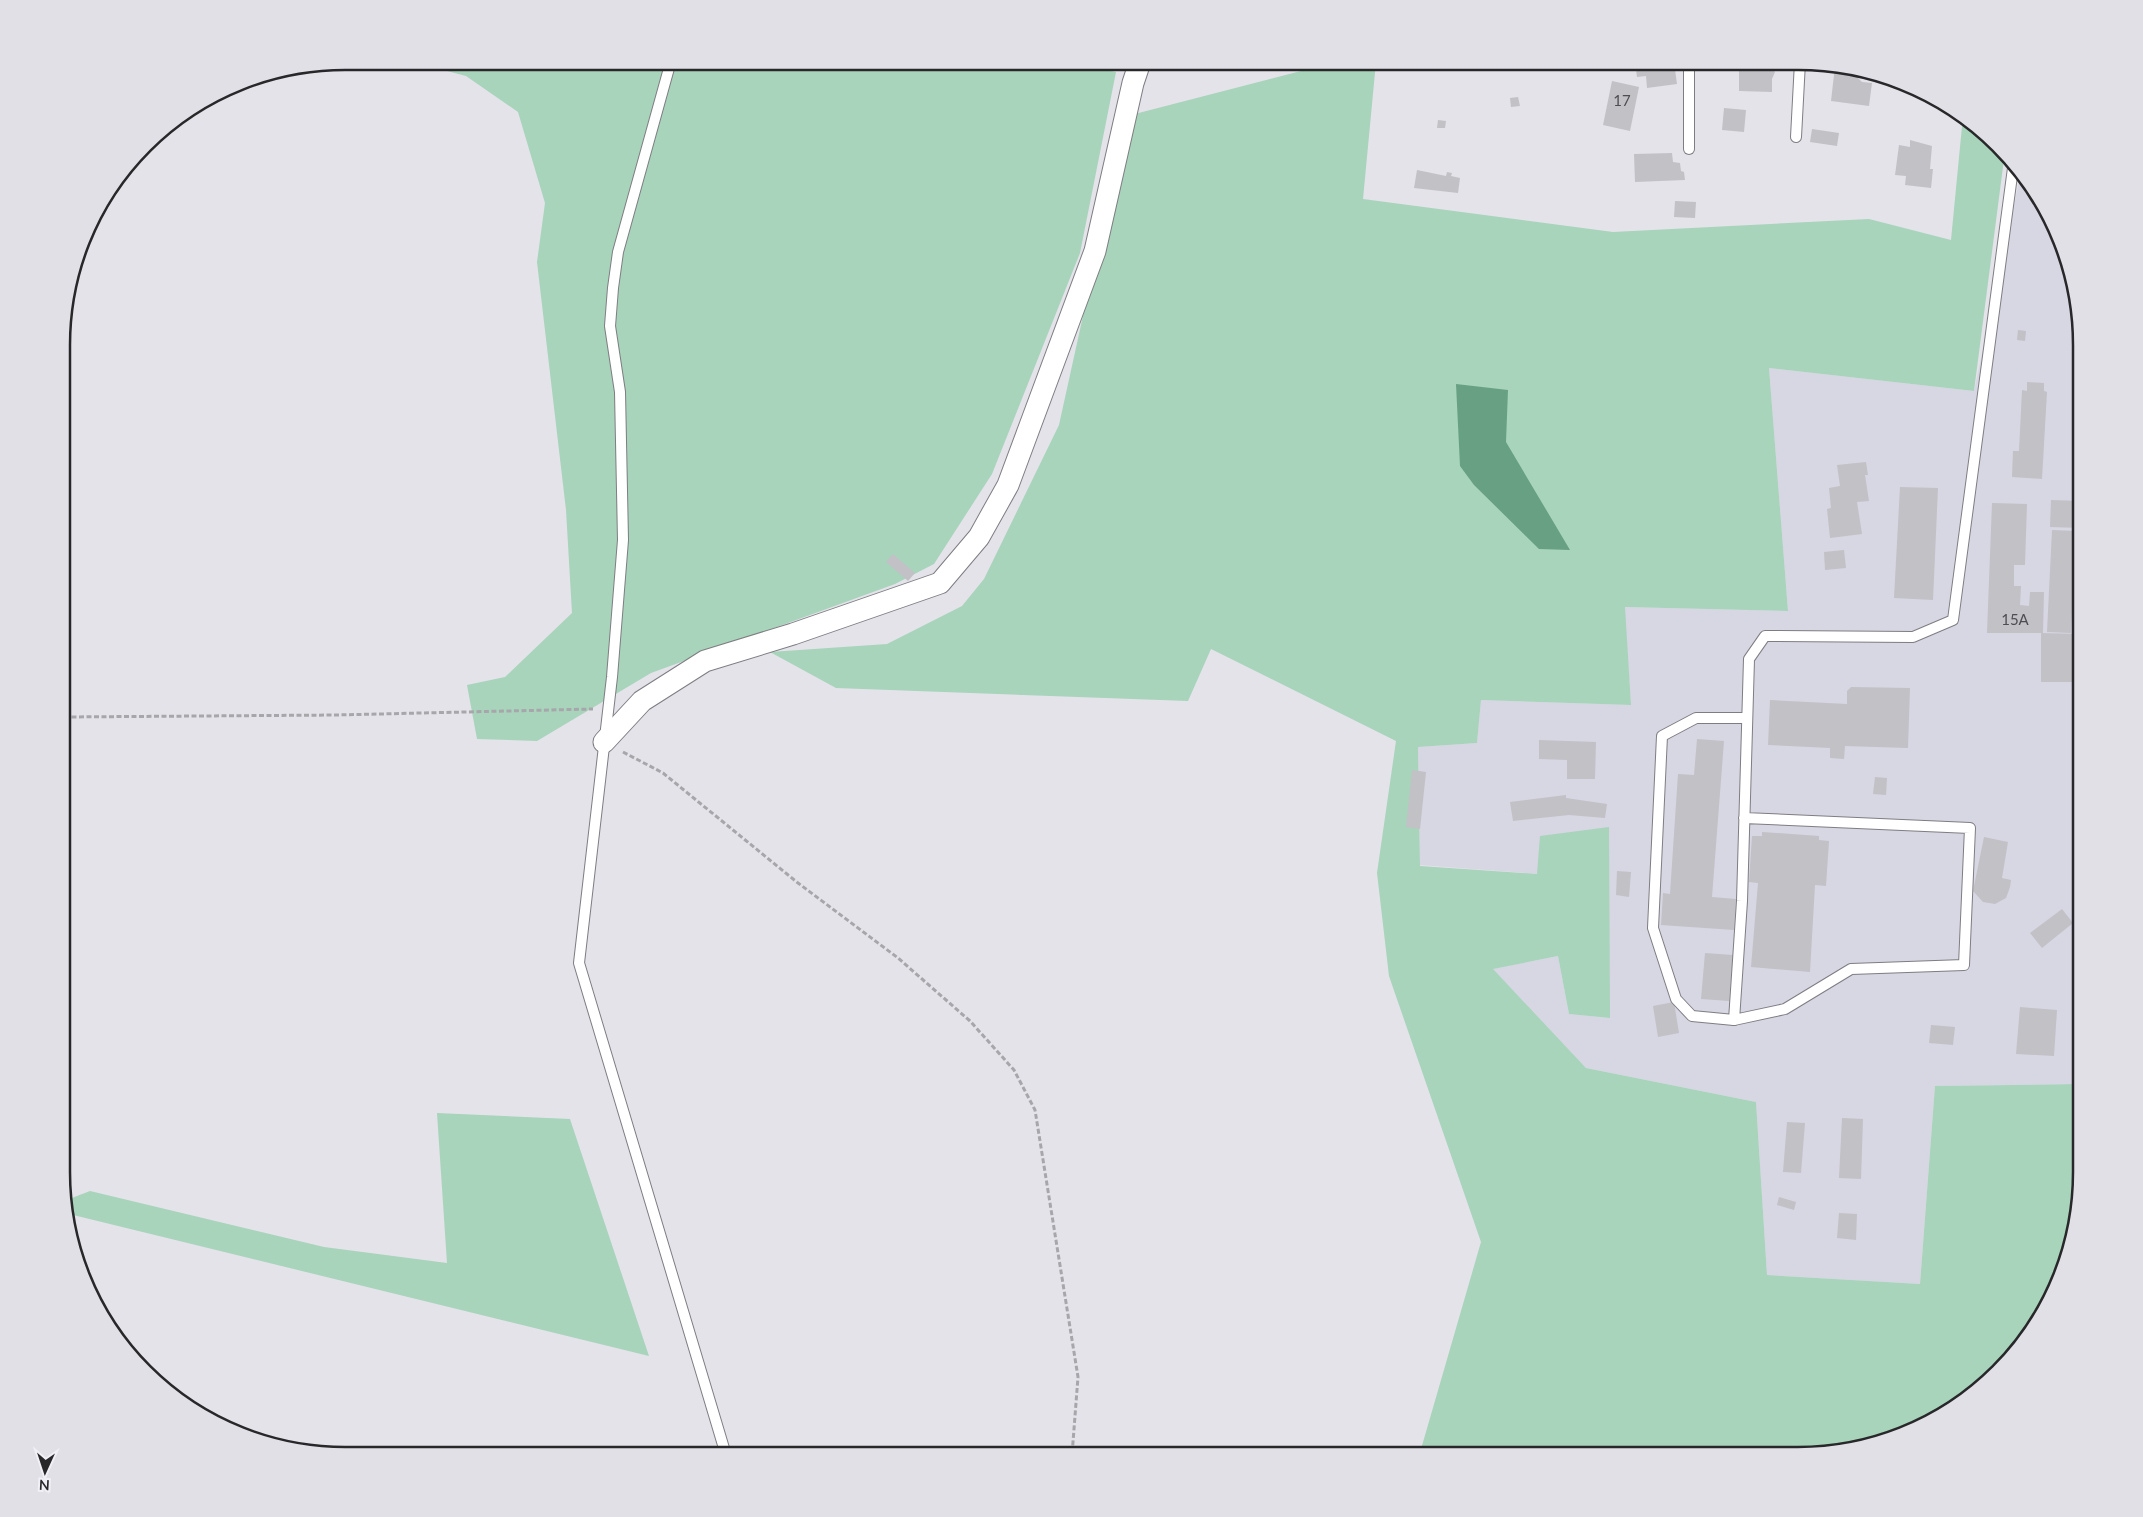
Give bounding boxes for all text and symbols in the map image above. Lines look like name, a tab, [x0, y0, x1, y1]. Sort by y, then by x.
house number: 17	[1613, 91, 1631, 109]
house number: 15A	[2001, 610, 2030, 628]
north arrow	[20, 1447, 70, 1497]
text: N	[38, 1477, 50, 1494]

